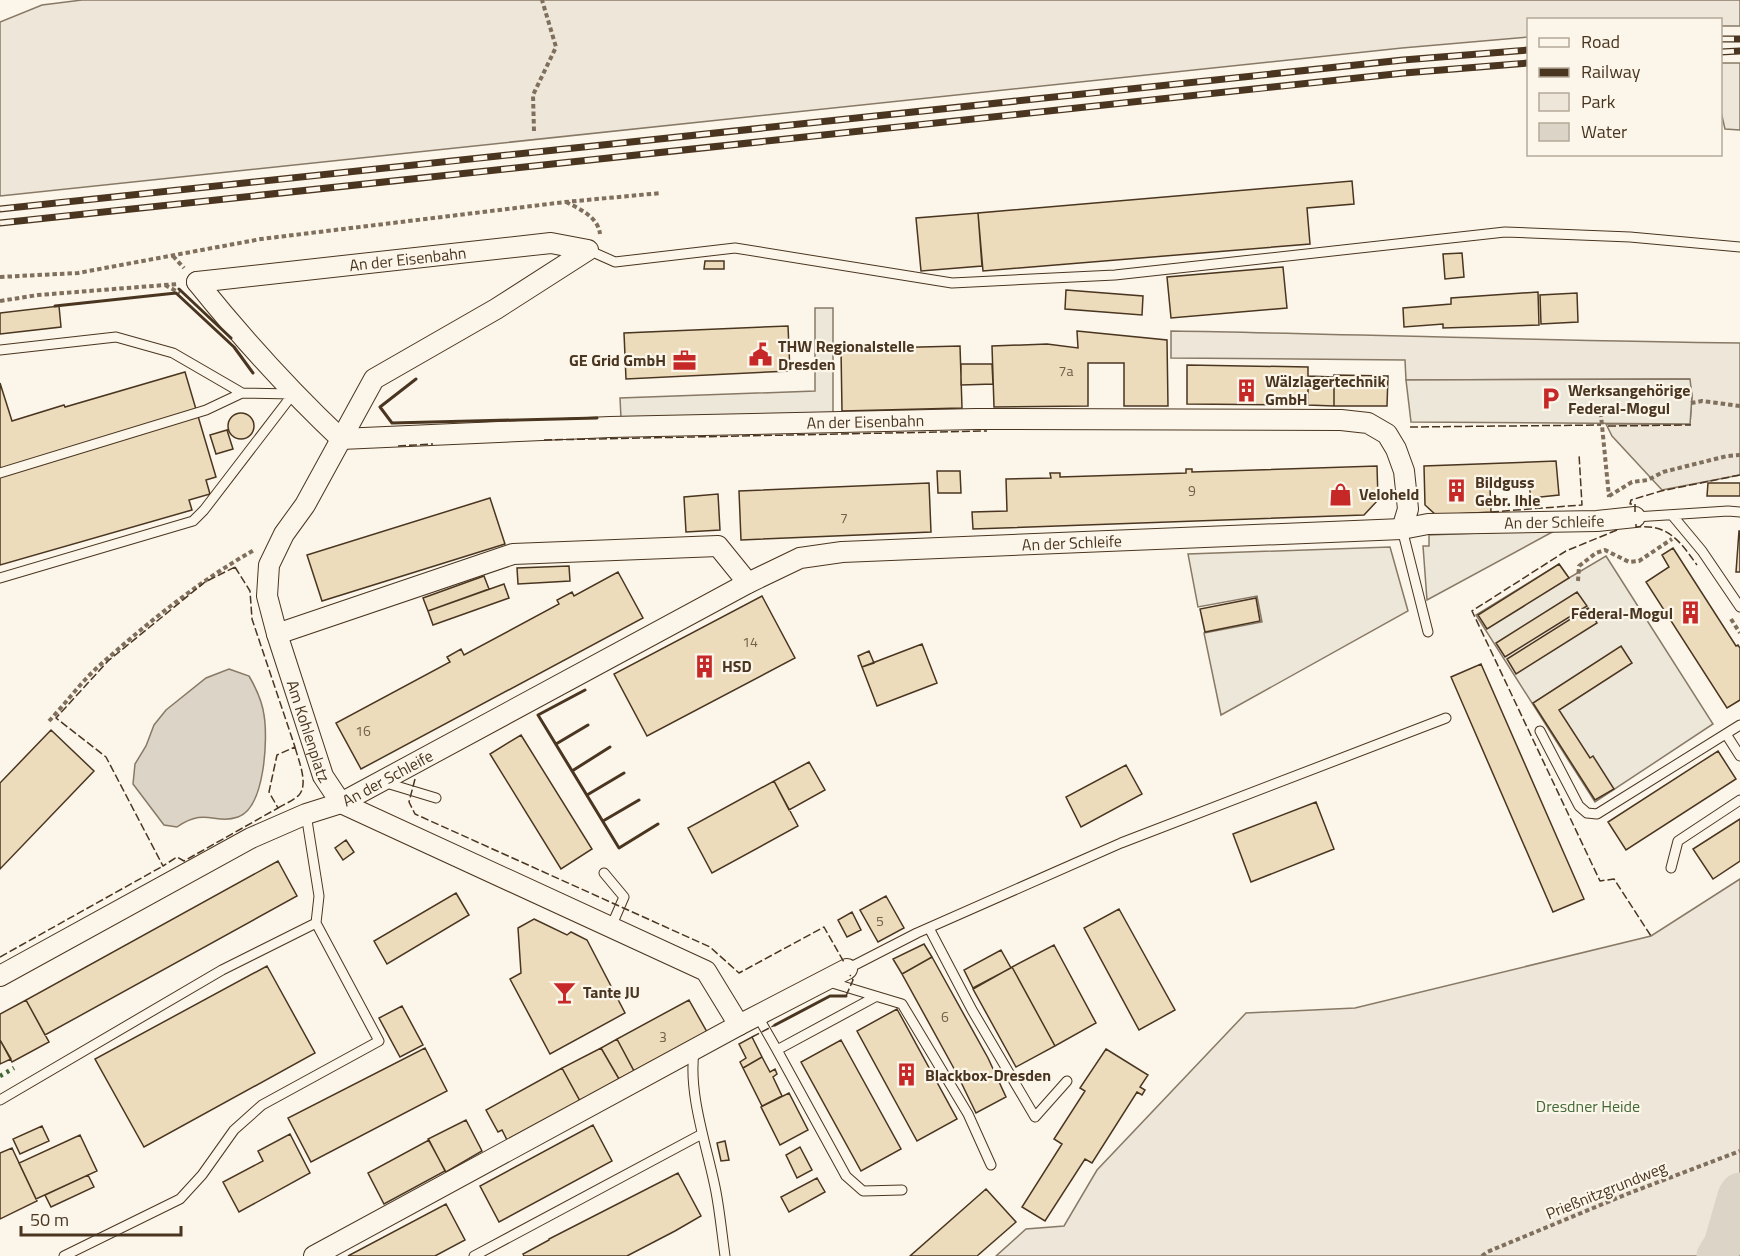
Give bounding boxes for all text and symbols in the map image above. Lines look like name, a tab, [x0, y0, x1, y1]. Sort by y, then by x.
legend	[1527, 18, 1722, 156]
text: Road	[1581, 28, 1620, 55]
text: Railway	[1581, 58, 1641, 85]
text: Park	[1581, 88, 1616, 115]
text: Water	[1581, 118, 1627, 145]
street label: An der Eisenbahn	[348, 240, 467, 277]
place label: THW Regionalstelle Dresden	[778, 334, 914, 376]
public building icon: THW Regionalstelle Dresden	[747, 342, 773, 368]
office icon: GE Grid GmbH	[671, 347, 697, 373]
place label: GE Grid GmbH	[569, 348, 666, 372]
house number: 7a	[1059, 360, 1073, 381]
place label: Wälzlagertechnik GmbH	[1265, 369, 1386, 411]
building icon: Wälzlagertechnik GmbH	[1234, 377, 1260, 403]
place label: Werksangehörige Federal-Mogul	[1568, 378, 1690, 420]
parking icon: Werksangehörige Federal-Mogul	[1537, 386, 1563, 412]
street label: An der Eisenbahn	[806, 408, 924, 435]
place label: Bildguss Gebr. Ihle	[1475, 470, 1540, 512]
building icon: Bildguss Gebr. Ihle	[1444, 478, 1470, 504]
house number: 9	[1188, 480, 1196, 501]
shop icon: Veloheld	[1328, 481, 1354, 507]
place label: Veloheld	[1359, 482, 1419, 506]
house number: 7	[840, 507, 848, 528]
street label: An der Schleife	[1504, 508, 1605, 535]
street label: An der Schleife	[1021, 529, 1122, 557]
building icon: Federal-Mogul	[1678, 600, 1704, 626]
place label: Federal-Mogul	[1571, 601, 1673, 625]
house number: 14	[742, 631, 758, 652]
building icon: HSD	[691, 653, 717, 679]
place label: HSD	[722, 654, 752, 678]
street label: Am Kohlenplatz	[281, 677, 336, 787]
house number: 16	[355, 720, 371, 741]
street label: An der Schleife	[338, 743, 437, 812]
house number: 5	[876, 910, 884, 931]
bar icon: Tante JU	[552, 979, 578, 1005]
place label: Tante JU	[583, 980, 640, 1004]
house number: 6	[941, 1006, 949, 1027]
house number: 3	[659, 1026, 667, 1047]
building icon: Blackbox-Dresden	[894, 1062, 920, 1088]
place label: Blackbox-Dresden	[925, 1063, 1051, 1087]
park label: Dresdner Heide	[1536, 1094, 1640, 1118]
street label: Prießnitzgrundweg	[1542, 1155, 1670, 1225]
scale bar	[21, 1199, 182, 1237]
text: 50 m	[30, 1206, 69, 1233]

